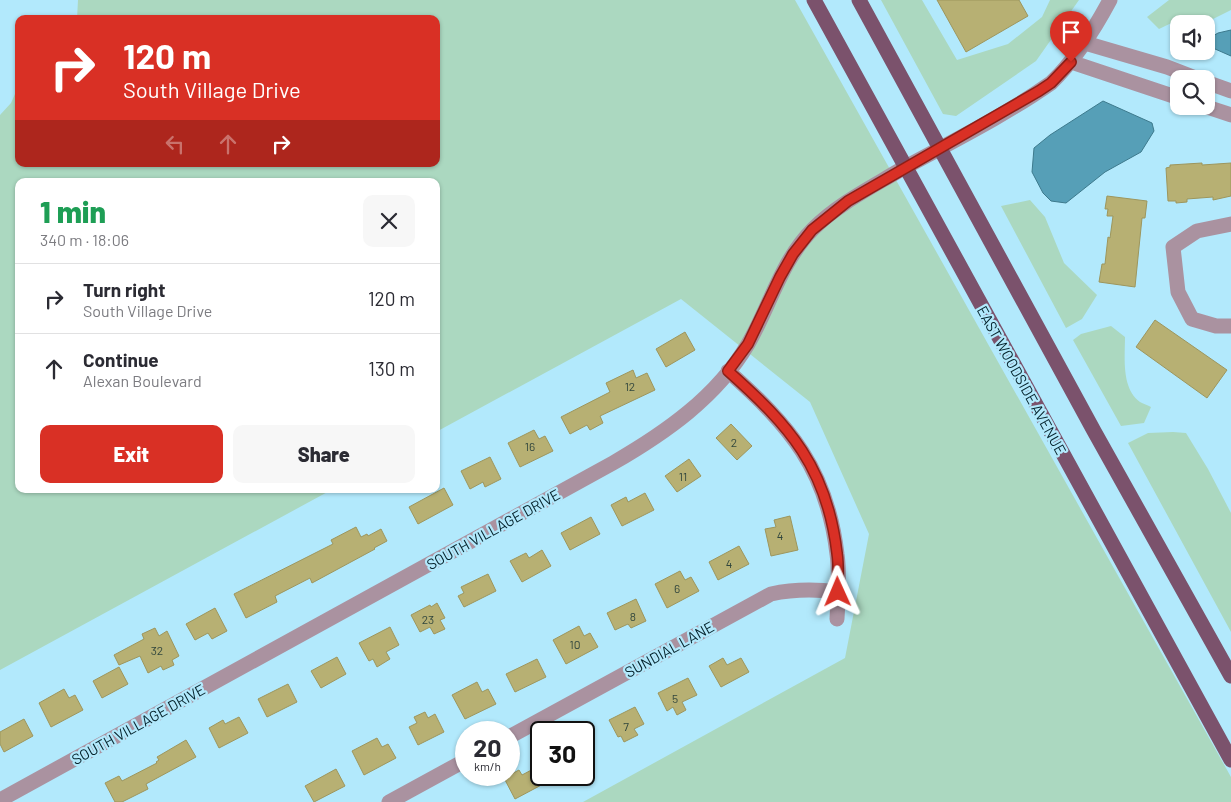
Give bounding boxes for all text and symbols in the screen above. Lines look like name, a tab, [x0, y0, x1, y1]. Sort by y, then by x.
pin	[1050, 11, 1092, 62]
map controls	[1170, 15, 1215, 115]
button: sound	[1170, 15, 1215, 60]
icon: arrive	[1057, 18, 1085, 46]
text: 120 m	[123, 34, 211, 76]
icon: right	[40, 35, 105, 100]
button: search	[1170, 70, 1215, 115]
text: South Village Drive	[123, 76, 301, 102]
icon: left	[161, 130, 189, 158]
icon: ahead	[214, 130, 242, 158]
icon: right	[267, 130, 295, 158]
text: 1 min	[40, 193, 106, 229]
button: close	[363, 195, 415, 247]
text: 340 m · 18:06	[40, 230, 129, 249]
text: Turn right	[83, 278, 165, 301]
icon: right	[40, 285, 68, 313]
text: 120 m	[368, 287, 415, 310]
text: South Village Drive	[83, 301, 212, 320]
street label: EAST WOODSIDE AVENUE	[974, 302, 1070, 458]
text: Continue	[83, 348, 159, 371]
icon: ahead	[40, 355, 68, 383]
text: 130 m	[368, 357, 415, 380]
text: Alexan Boulevard	[83, 371, 202, 390]
house number: 12	[625, 379, 635, 393]
button: Exit	[40, 425, 223, 483]
button: Share	[233, 425, 415, 483]
house number: 2	[731, 435, 737, 449]
house number: 16	[525, 439, 535, 453]
house number: 11	[679, 469, 687, 483]
street label: SOUTH VILLAGE DRIVE	[423, 485, 563, 573]
house number: 4	[777, 528, 783, 542]
house number: 4	[726, 556, 732, 570]
position arrow	[811, 565, 863, 617]
house number: 6	[674, 581, 680, 595]
house number: 8	[630, 609, 636, 623]
house number: 23	[422, 612, 434, 626]
street label: SUNDIAL LANE	[621, 617, 717, 681]
house number: 10	[570, 637, 580, 651]
house number: 32	[151, 643, 163, 657]
street label: SOUTH VILLAGE DRIVE	[68, 680, 208, 768]
house number: 5	[672, 691, 678, 705]
house number: 7	[623, 719, 629, 733]
speed limit sign: 30	[530, 721, 595, 786]
text: 20	[473, 732, 502, 762]
text: km/h	[474, 759, 501, 773]

